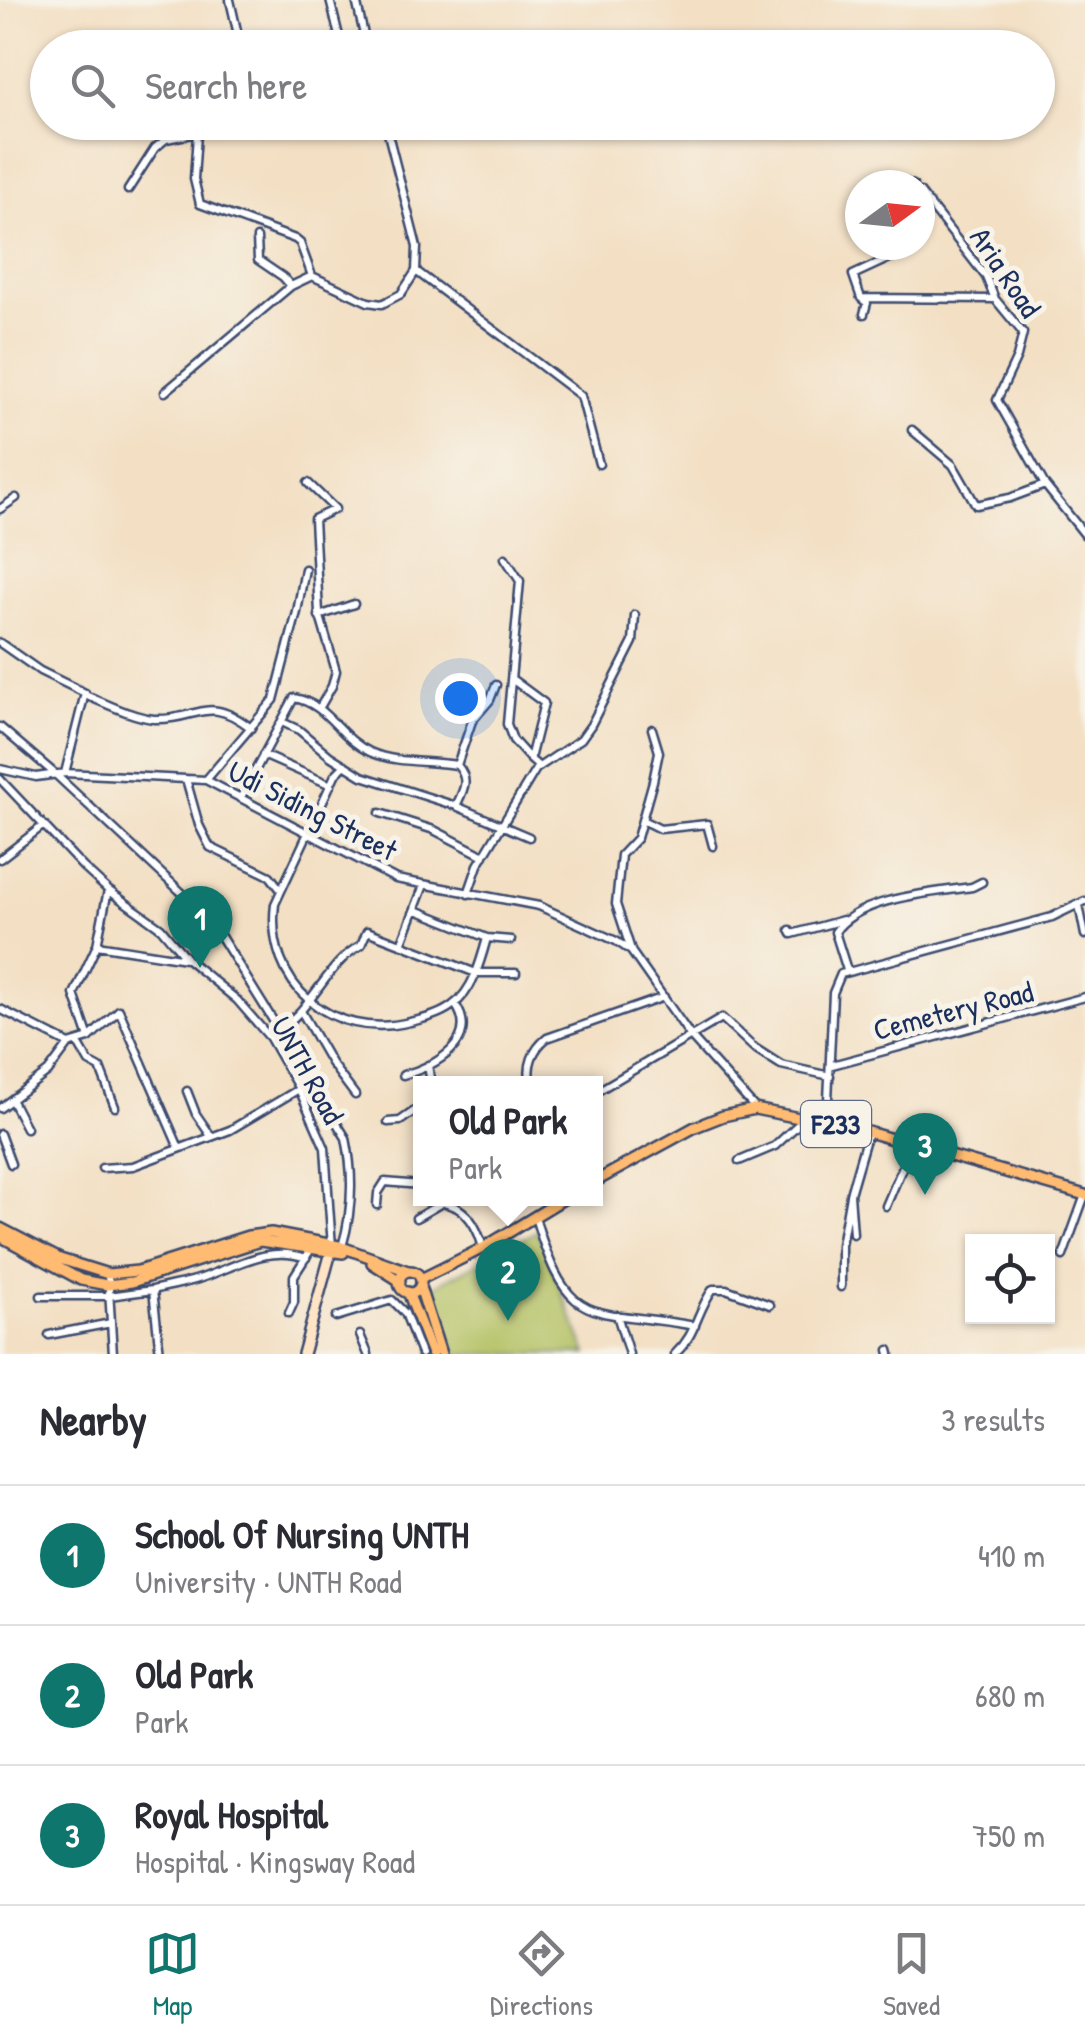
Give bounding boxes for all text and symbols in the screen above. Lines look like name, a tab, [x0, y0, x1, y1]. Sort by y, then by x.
search box	[30, 30, 1055, 140]
icon: search	[65, 58, 120, 113]
text: Search here	[145, 59, 307, 111]
north arrow	[845, 170, 935, 260]
street label: Aria Road	[961, 219, 1051, 325]
your location	[435, 673, 486, 724]
street label: Udi Siding Street	[222, 750, 405, 870]
pin: 1	[168, 886, 232, 968]
street label: Cemetery Road	[869, 971, 1037, 1049]
street label: UNTH Road	[262, 1009, 354, 1131]
popup	[413, 1076, 603, 1206]
text: Old Park	[449, 1094, 567, 1146]
road number: F233	[801, 1101, 871, 1147]
pin: 3	[892, 1112, 958, 1195]
text: Park	[449, 1146, 502, 1189]
map controls	[965, 1234, 1055, 1324]
button: locate	[965, 1234, 1055, 1324]
pin: 2	[476, 1238, 540, 1321]
text: Nearby	[40, 1391, 147, 1448]
text: 3 results	[941, 1398, 1045, 1441]
text: School Of Nursing UNTH	[135, 1508, 469, 1560]
text: 1	[67, 1534, 78, 1577]
text: 410 m	[978, 1534, 1045, 1577]
text: University · UNTH Road	[135, 1560, 402, 1603]
text: Old Park	[135, 1648, 253, 1700]
text: 2	[65, 1674, 80, 1717]
text: 680 m	[975, 1674, 1045, 1717]
text: Park	[135, 1700, 189, 1743]
text: Royal Hospital	[135, 1788, 328, 1840]
text: 3	[65, 1814, 80, 1857]
text: 750 m	[972, 1814, 1045, 1857]
text: Hospital · Kingsway Road	[135, 1840, 415, 1883]
tab: Map	[145, 1926, 200, 2024]
tab: Directions	[490, 1926, 593, 2024]
tab: Saved	[883, 1926, 940, 2024]

